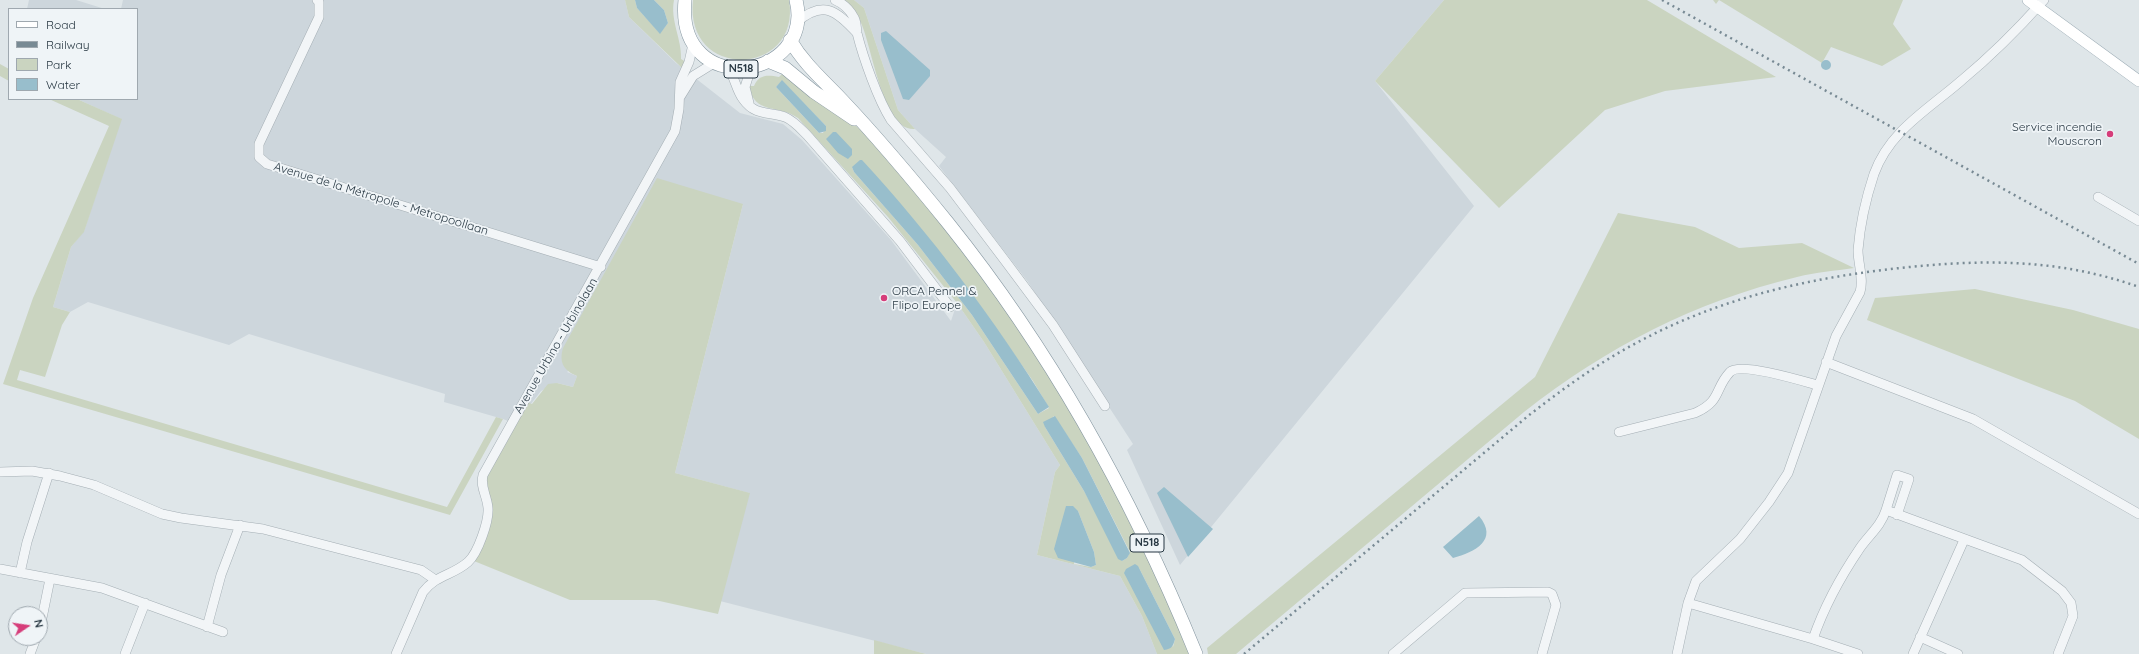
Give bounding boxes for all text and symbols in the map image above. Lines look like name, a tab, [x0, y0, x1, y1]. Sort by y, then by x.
legend	[8, 8, 138, 100]
text: Road	[46, 17, 76, 32]
text: Railway	[46, 37, 90, 52]
text: Park	[46, 57, 71, 72]
road number: N518	[724, 60, 758, 78]
text: Water	[46, 77, 80, 92]
place label: Service incendie Mouscron	[2012, 120, 2102, 148]
marker: Service incendie Mouscron	[2105, 129, 2115, 139]
street label: Avenue de la Métropole - Metropoollaan	[272, 159, 490, 239]
street label: Avenue Urbino - Urbinolaan	[511, 276, 601, 416]
place label: ORCA Pennel & Flipo Europe	[892, 284, 977, 312]
marker: ORCA Pennel & Flipo Europe	[879, 293, 889, 303]
road number: N518	[1130, 534, 1164, 552]
north arrow	[8, 606, 48, 646]
text: N	[31, 618, 46, 629]

